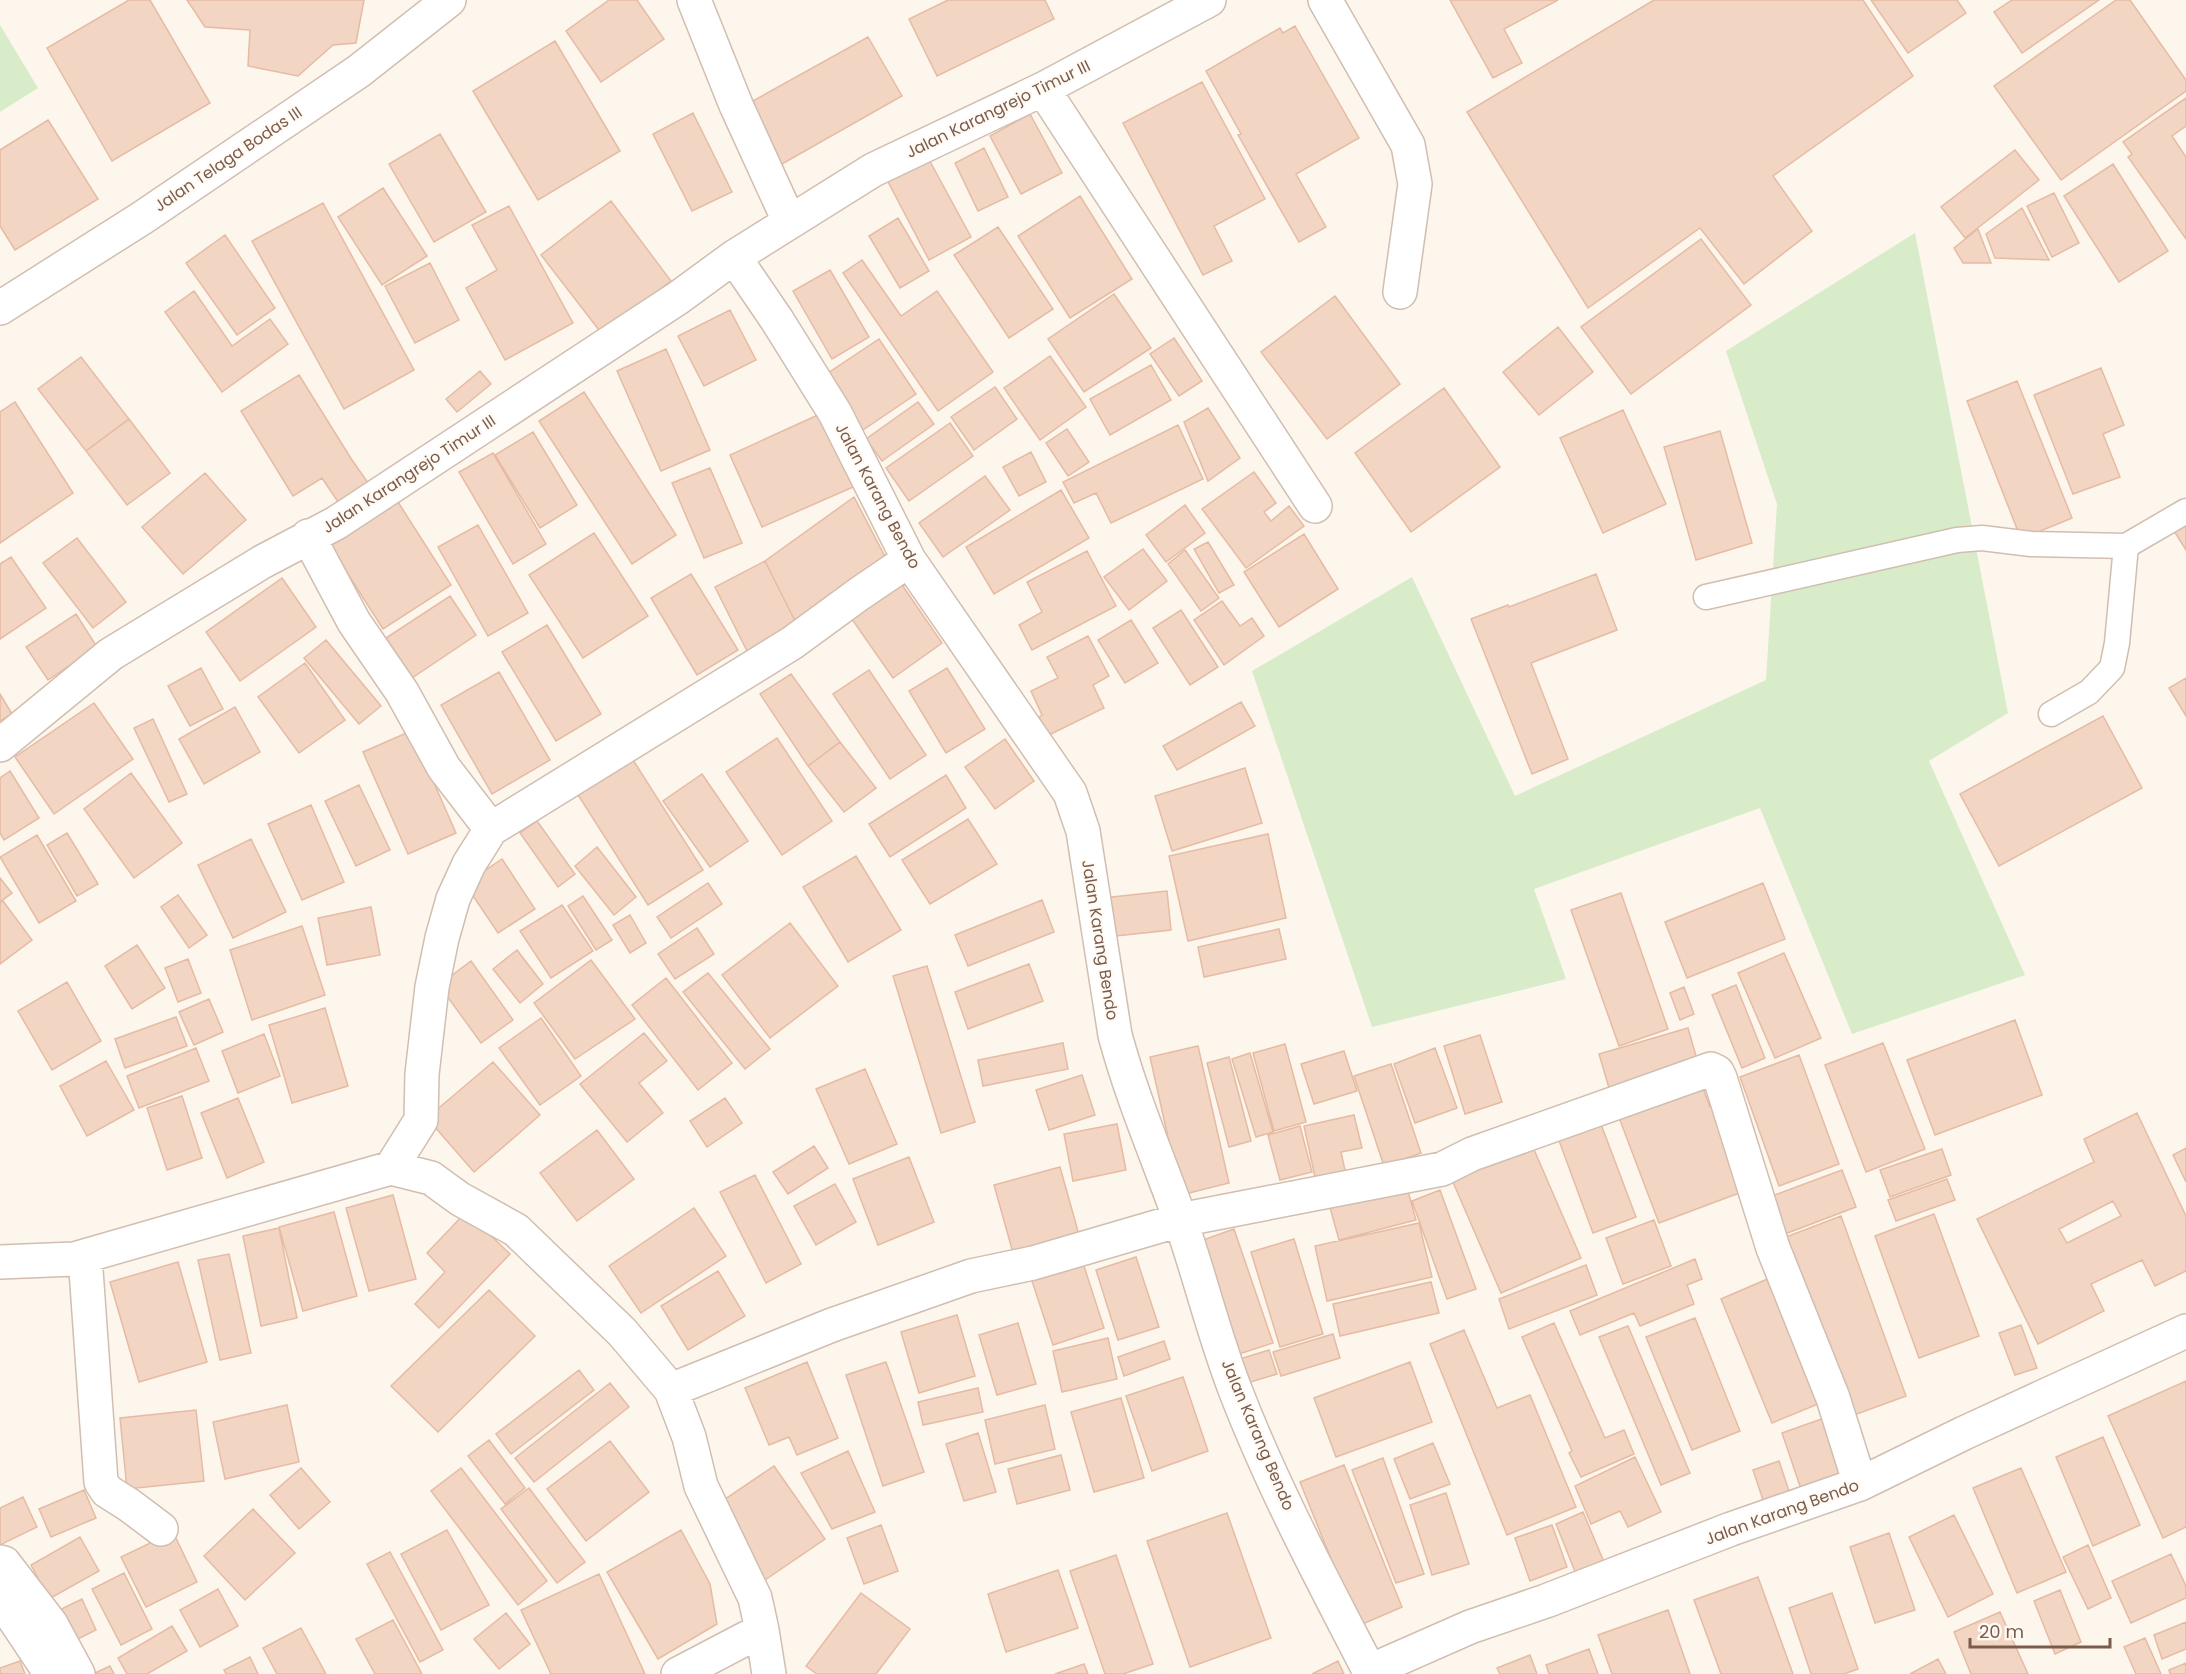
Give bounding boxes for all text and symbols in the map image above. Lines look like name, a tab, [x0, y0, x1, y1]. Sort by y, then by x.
street label: Jalan Karangrejo Timur III	[902, 54, 1094, 164]
street label: Jalan Telaga Bodas III	[149, 101, 307, 217]
street label: Jalan Karangrejo Timur III	[318, 409, 500, 539]
street label: Jalan Karang Bendo	[830, 419, 926, 573]
street label: Jalan Karang Bendo	[1076, 858, 1124, 1022]
street label: Jalan Karang Bendo	[1216, 1356, 1300, 1514]
street label: Jalan Karang Bendo	[1702, 1473, 1862, 1551]
scale bar	[1970, 1611, 2110, 1649]
text: 20 m	[1979, 1619, 2024, 1644]

